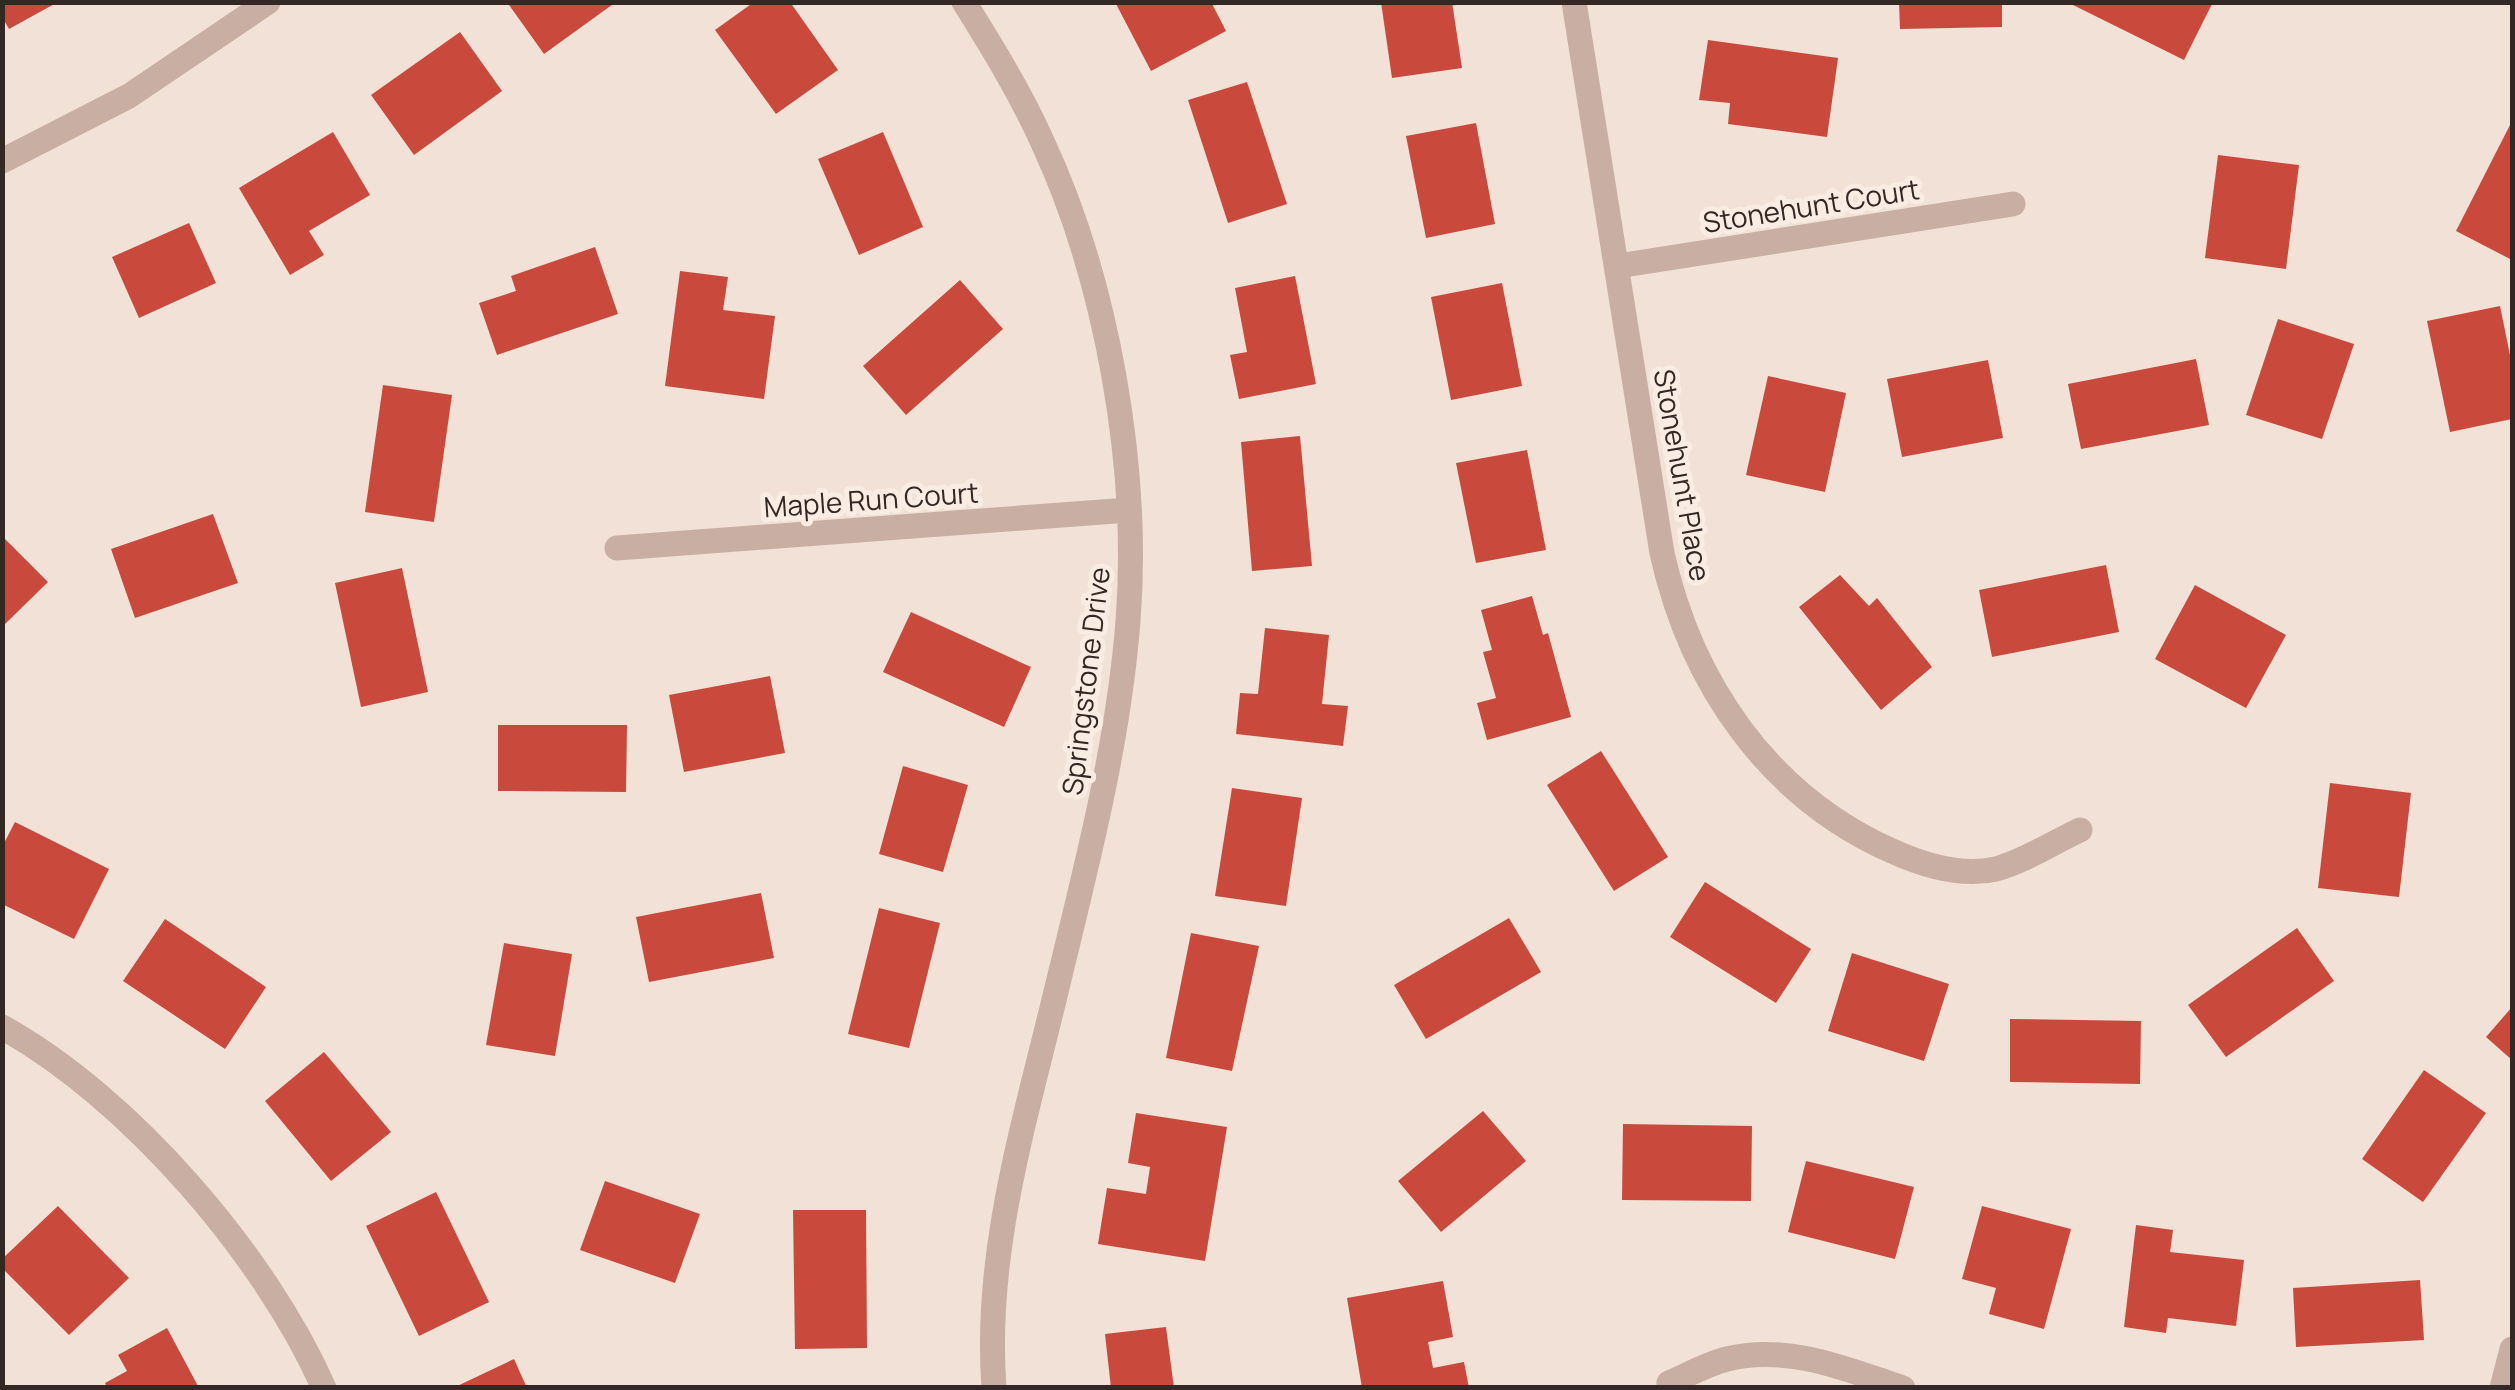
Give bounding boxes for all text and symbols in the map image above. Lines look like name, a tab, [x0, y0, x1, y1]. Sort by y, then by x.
street label: Stonehunt Court	[1700, 169, 1922, 241]
street label: Stonehunt Place	[1646, 366, 1720, 584]
street label: Maple Run Court	[762, 473, 980, 525]
street label: Springstone Drive	[1052, 565, 1118, 797]

